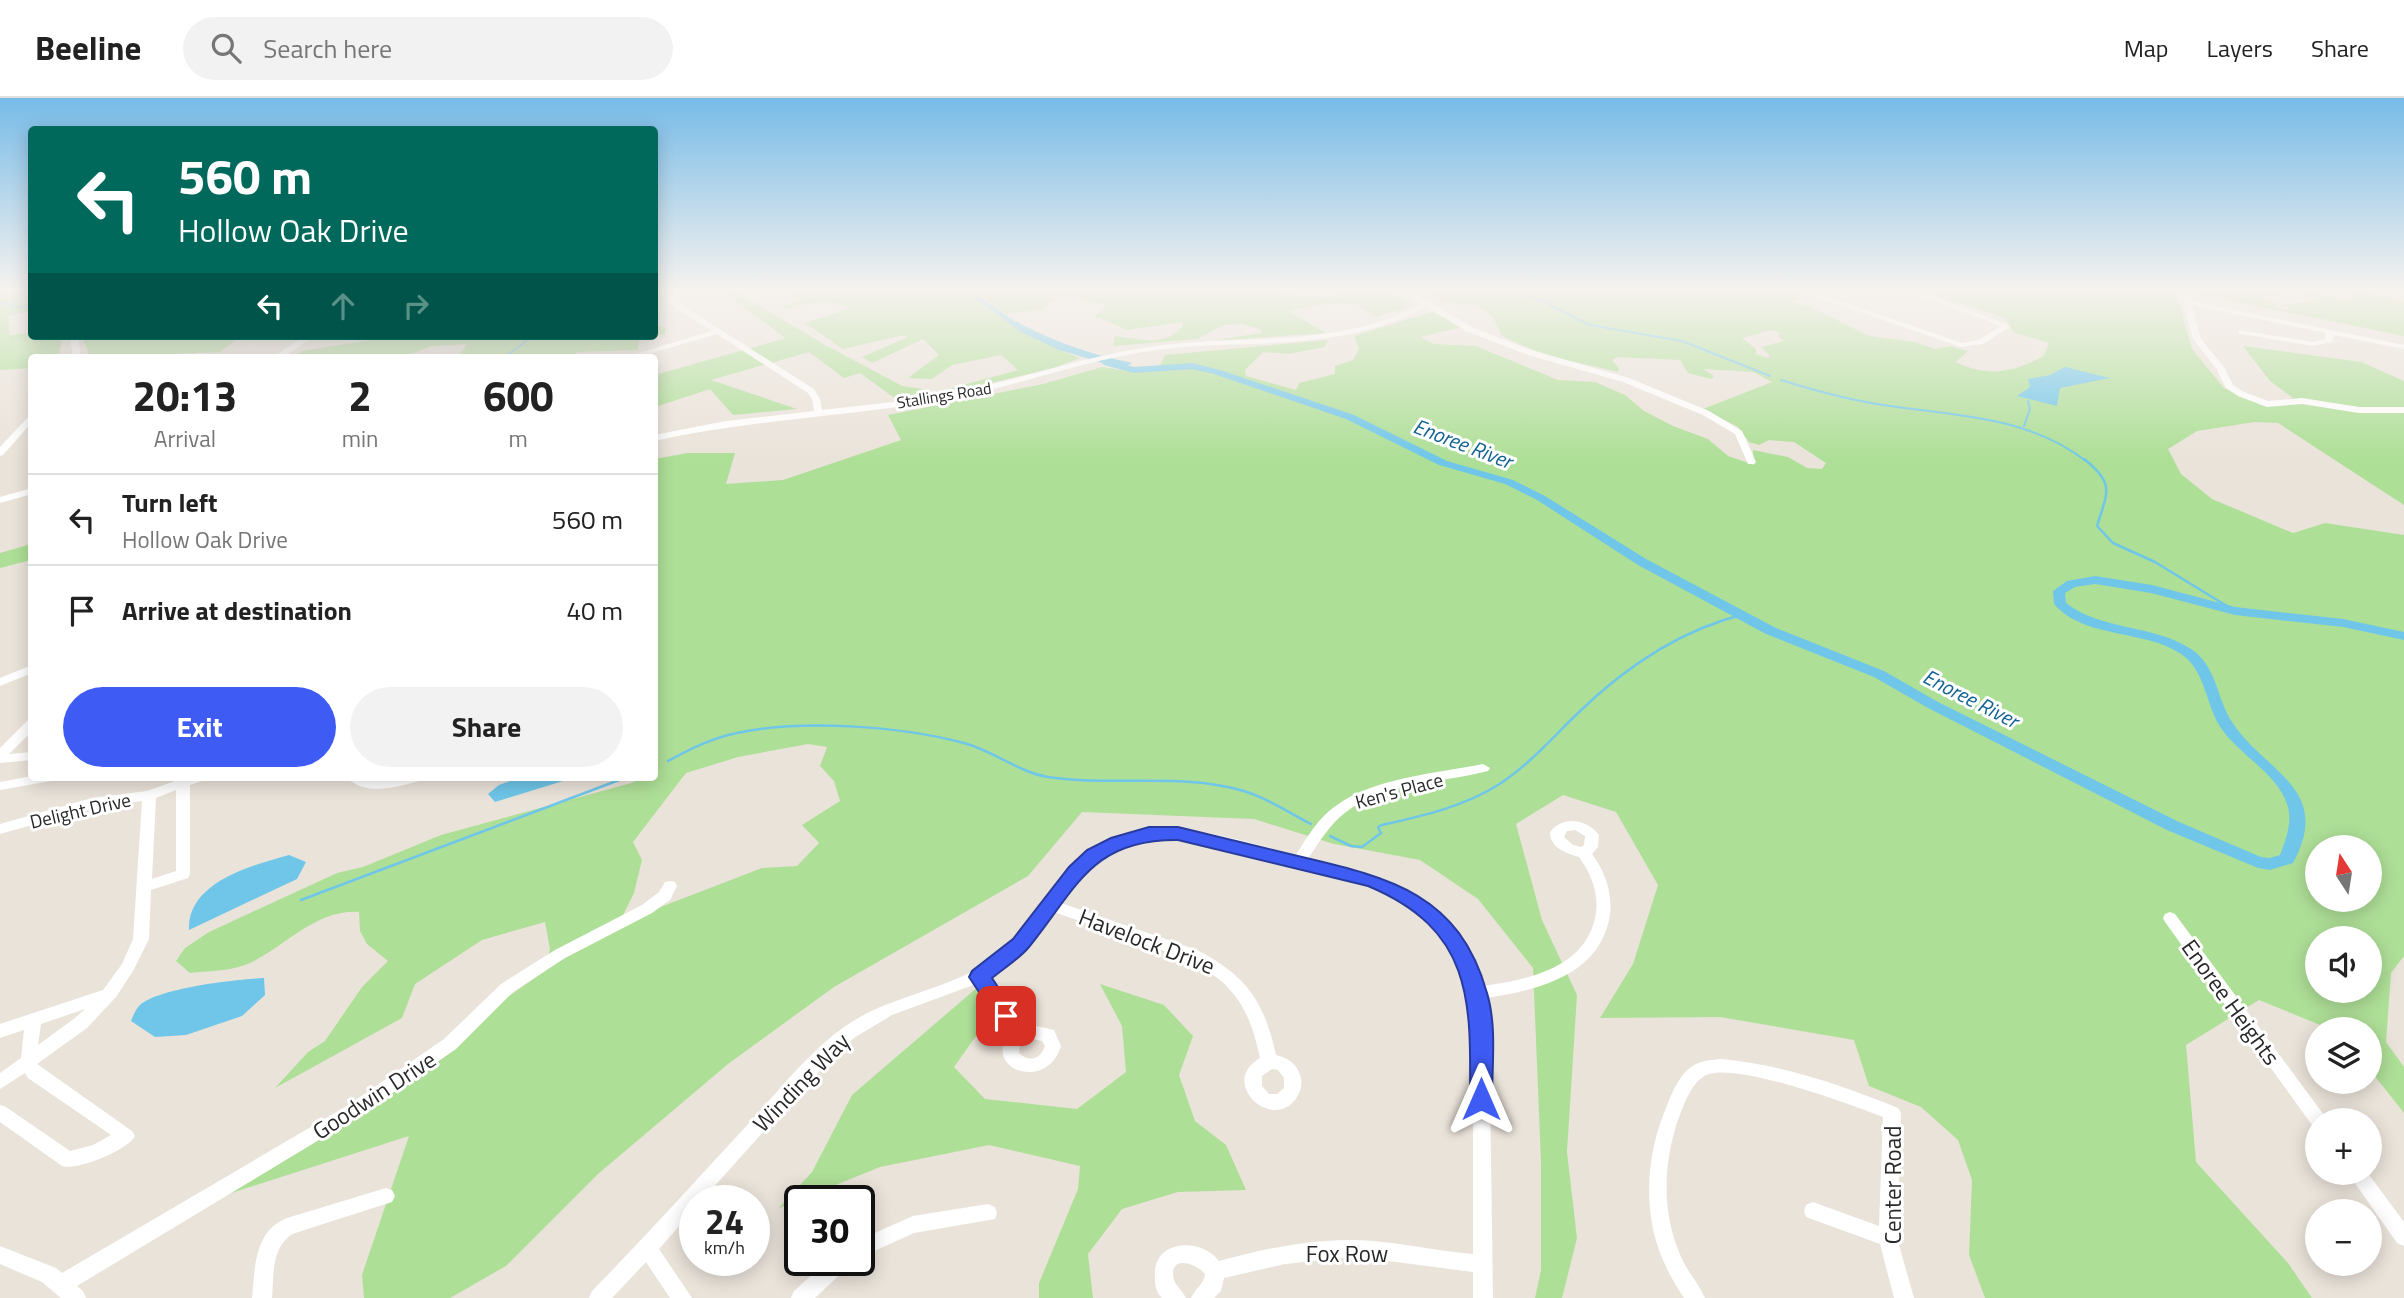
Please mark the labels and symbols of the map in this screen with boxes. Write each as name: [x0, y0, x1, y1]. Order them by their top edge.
street label: Stallings Road: [895, 376, 993, 414]
water label: Enoree River: [1409, 410, 1519, 477]
water label: Enoree River: [1918, 660, 2027, 737]
street label: Ken's Place: [1352, 764, 1446, 816]
street label: Delight Drive: [27, 784, 133, 836]
north arrow: [2305, 835, 2382, 912]
street label: Havelock Drive: [1074, 899, 1220, 983]
street label: Enoree Heights: [2173, 932, 2289, 1072]
pin: [976, 986, 1036, 1046]
street label: Winding Way: [744, 1024, 858, 1140]
street label: Goodwin Drive: [305, 1042, 443, 1148]
position arrow: [1444, 1062, 1518, 1136]
street label: Center Road: [1875, 1126, 1910, 1244]
speed limit sign: 30: [784, 1185, 875, 1276]
street label: Fox Row: [1306, 1236, 1388, 1271]

